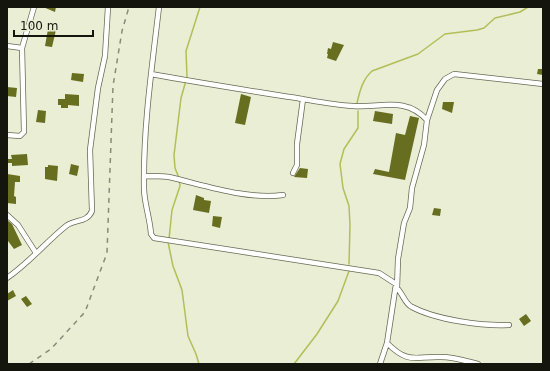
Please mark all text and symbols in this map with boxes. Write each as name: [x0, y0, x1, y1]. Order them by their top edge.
scale bar: [14, 12, 93, 38]
text: 100 m: [20, 19, 58, 33]

